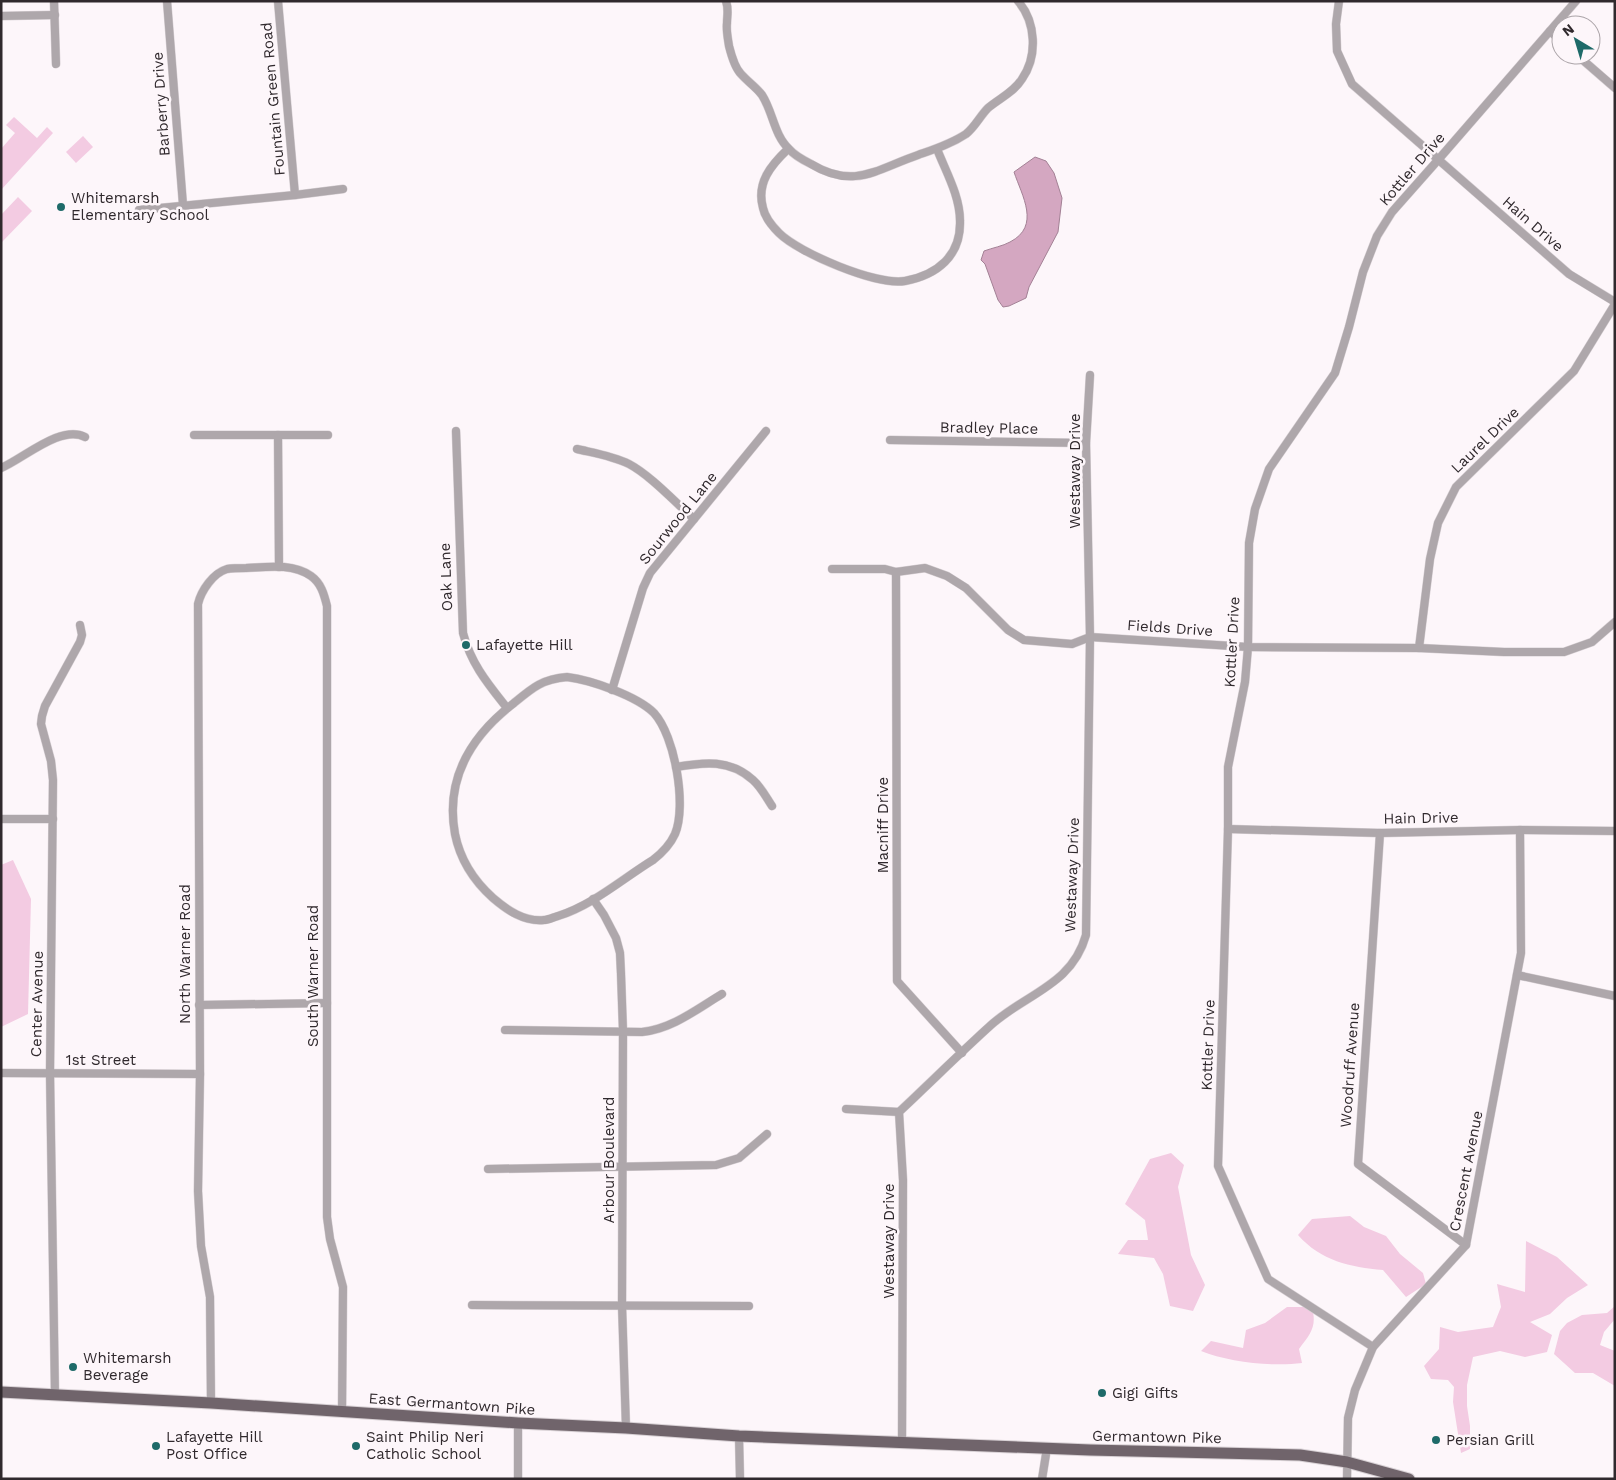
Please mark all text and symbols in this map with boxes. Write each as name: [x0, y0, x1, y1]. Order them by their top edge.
north arrow: [1551, 15, 1601, 65]
text: N: [1559, 20, 1577, 39]
street label: Fountain Green Road: [257, 22, 289, 176]
street label: Barberry Drive: [148, 51, 174, 157]
street label: Kottler Drive: [1375, 129, 1449, 209]
place label: Whitemarsh Elementary School: [71, 189, 210, 224]
street label: Hain Drive: [1499, 193, 1567, 255]
marker: Whitemarsh Elementary School: [55, 201, 67, 213]
street label: Laurel Drive: [1447, 403, 1523, 477]
street label: Westaway Drive: [1066, 413, 1084, 529]
street label: Bradley Place: [940, 418, 1038, 438]
street label: Sourwood Lane: [635, 468, 721, 568]
street label: Oak Lane: [436, 543, 456, 611]
street label: Kottler Drive: [1221, 596, 1243, 688]
street label: Fields Drive: [1126, 616, 1214, 640]
place label: Lafayette Hill: [476, 636, 573, 654]
marker: Lafayette Hill: [460, 639, 472, 651]
street label: Macniff Drive: [874, 777, 892, 873]
street label: Hain Drive: [1383, 808, 1459, 828]
street label: Westaway Drive: [1061, 817, 1083, 933]
street label: North Warner Road: [176, 884, 194, 1024]
street label: South Warner Road: [304, 905, 322, 1047]
street label: Center Avenue: [27, 951, 47, 1057]
street label: Kottler Drive: [1197, 999, 1219, 1091]
street label: Woodruff Avenue: [1337, 1002, 1363, 1128]
street label: 1st Street: [66, 1051, 137, 1069]
street label: Arbour Boulevard: [600, 1096, 618, 1224]
street label: Crescent Avenue: [1445, 1109, 1487, 1233]
street label: Westaway Drive: [880, 1183, 898, 1299]
place label: Whitemarsh Beverage: [83, 1349, 171, 1384]
marker: Whitemarsh Beverage: [67, 1361, 79, 1373]
place label: Gigi Gifts: [1112, 1384, 1178, 1402]
marker: Gigi Gifts: [1096, 1387, 1108, 1399]
street label: East Germantown Pike: [368, 1389, 536, 1419]
street label: Germantown Pike: [1092, 1427, 1222, 1447]
place label: Lafayette Hill Post Office: [166, 1428, 263, 1463]
place label: Saint Philip Neri Catholic School: [366, 1428, 484, 1463]
place label: Persian Grill: [1446, 1431, 1535, 1449]
marker: Persian Grill: [1430, 1434, 1442, 1446]
marker: Lafayette Hill Post Office: [150, 1440, 162, 1452]
marker: Saint Philip Neri Catholic School: [350, 1440, 362, 1452]

